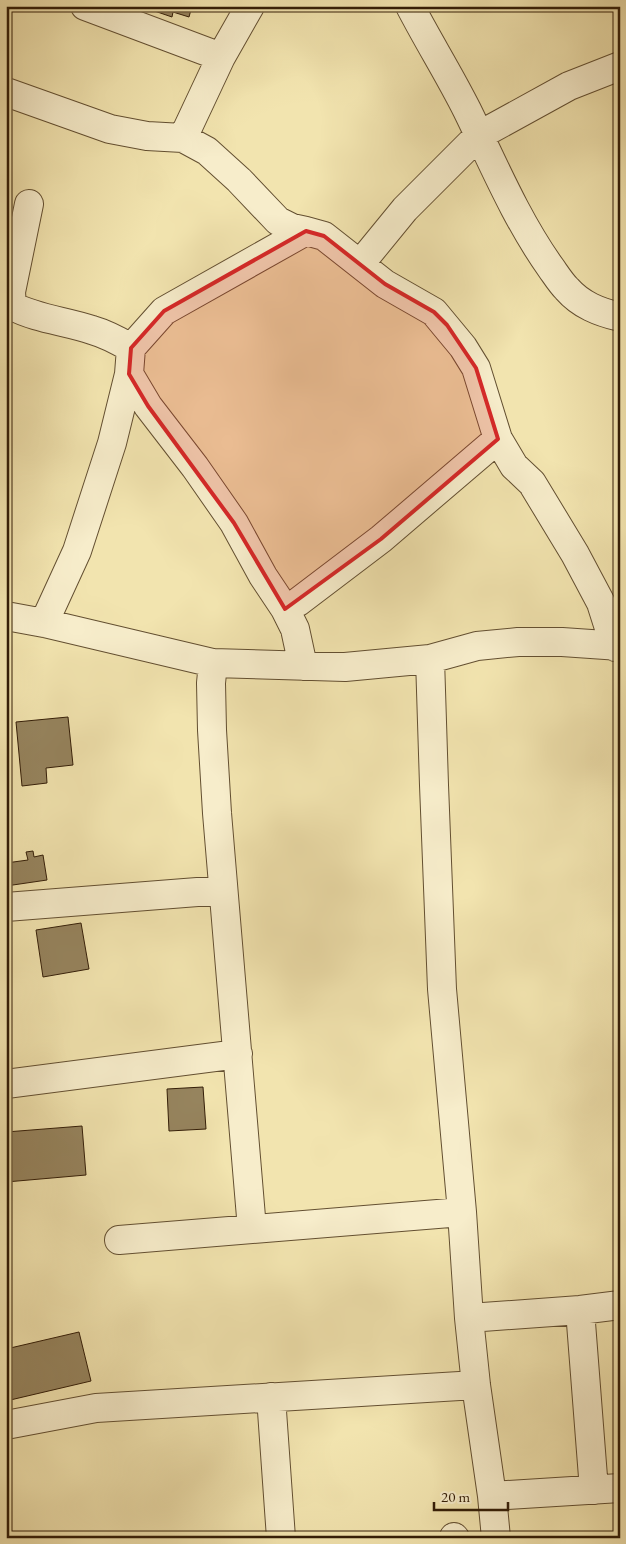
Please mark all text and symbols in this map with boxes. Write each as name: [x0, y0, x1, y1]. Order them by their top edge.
scale bar: [434, 1479, 507, 1511]
text: 20 m: [441, 1487, 470, 1506]

